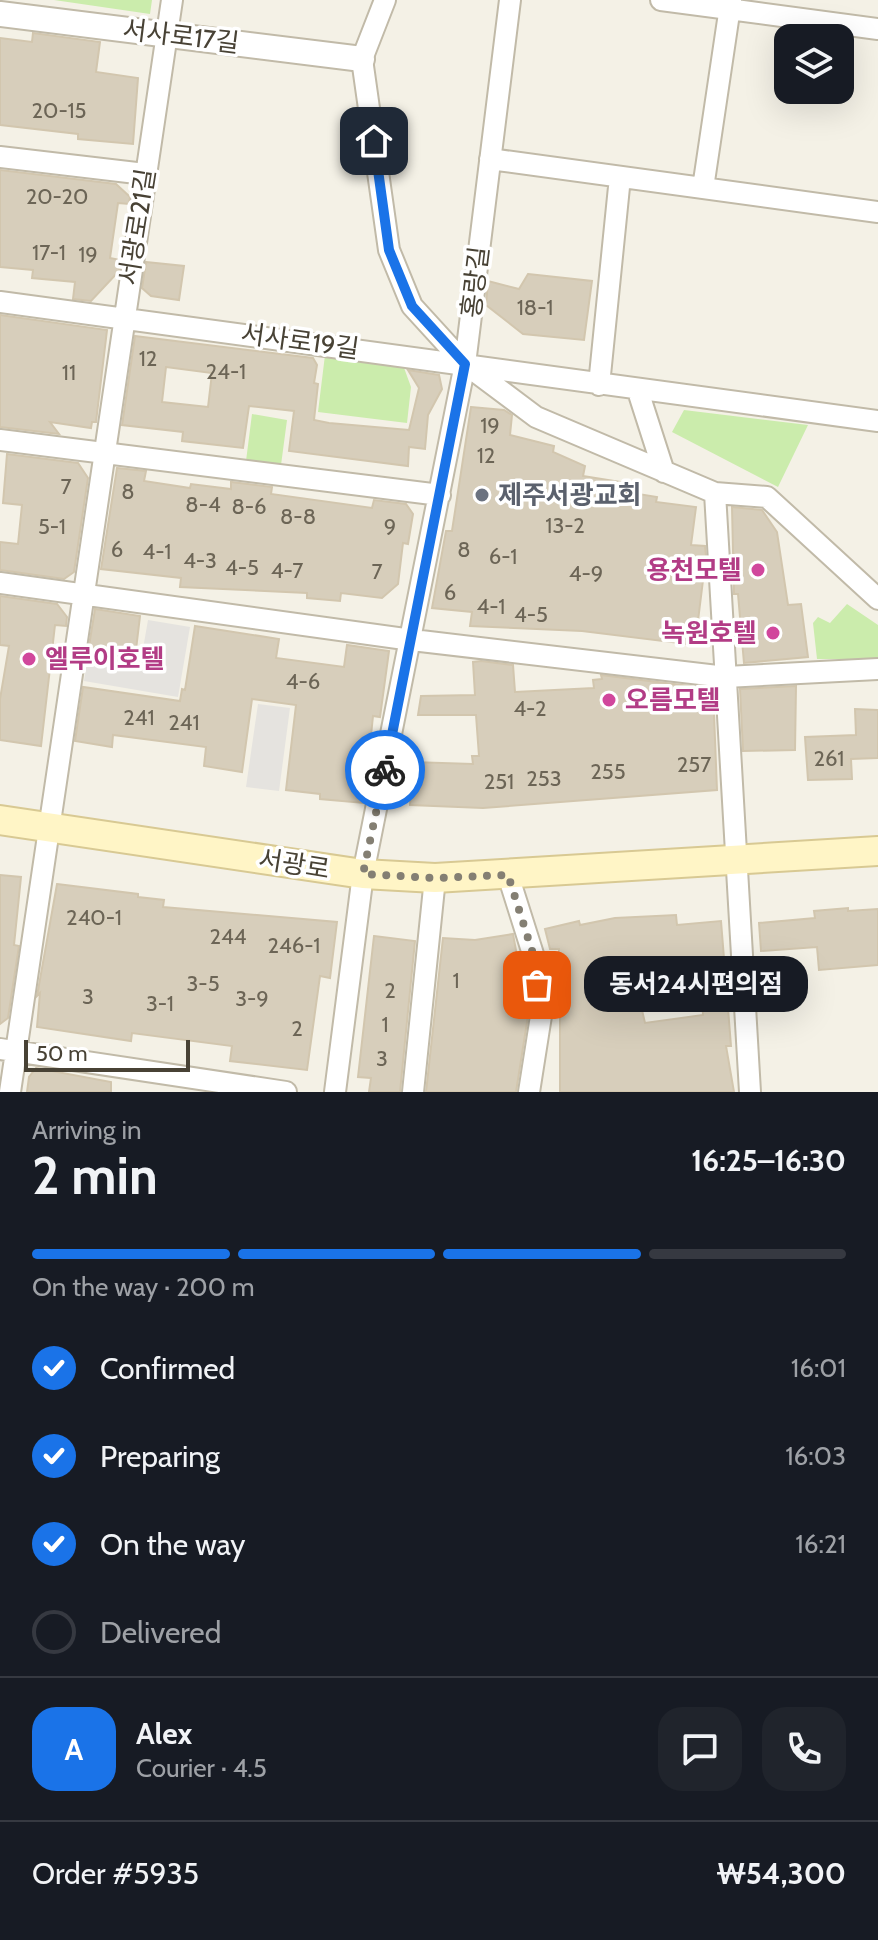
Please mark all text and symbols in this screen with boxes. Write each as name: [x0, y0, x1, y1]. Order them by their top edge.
street label: 서사로17길: [121, 13, 241, 59]
map controls: [774, 24, 854, 104]
button: layers: [774, 24, 854, 104]
house number: 20-15: [32, 97, 86, 124]
pin: [340, 107, 408, 175]
icon: home: [352, 119, 396, 163]
street label: 서광로21길: [112, 166, 162, 288]
house number: 20-20: [26, 183, 88, 210]
house number: 17-1: [32, 239, 66, 266]
house number: 19: [78, 241, 98, 268]
street label: 홍랑길: [455, 244, 495, 320]
house number: 18-1: [517, 294, 553, 321]
street label: 서사로19길: [239, 317, 361, 365]
house number: 12: [139, 345, 157, 372]
house number: 24-1: [206, 358, 246, 385]
house number: 11: [62, 359, 76, 386]
house number: 19: [480, 412, 500, 439]
house number: 12: [477, 442, 495, 469]
house number: 7: [60, 473, 72, 500]
house number: 8: [121, 478, 135, 505]
place label: 제주서광교회: [498, 479, 642, 511]
marker: 제주서광교회: [473, 486, 491, 504]
house number: 8-4: [185, 491, 221, 518]
house number: 8-6: [231, 493, 267, 520]
house number: 8-8: [280, 503, 316, 530]
house number: 13-2: [545, 512, 585, 539]
house number: 5-1: [38, 513, 66, 540]
house number: 9: [384, 513, 396, 540]
house number: 6: [111, 536, 123, 563]
house number: 8: [457, 536, 471, 563]
house number: 4-1: [143, 538, 171, 565]
house number: 6-1: [489, 543, 517, 570]
house number: 4-3: [183, 547, 217, 574]
house number: 4-5: [225, 554, 259, 581]
place label: 용천모텔: [646, 554, 742, 586]
house number: 4-7: [271, 557, 303, 584]
house number: 7: [371, 558, 383, 585]
house number: 4-9: [569, 560, 603, 587]
marker: 용천모텔: [749, 561, 767, 579]
house number: 6: [444, 579, 456, 606]
house number: 4-1: [477, 593, 505, 620]
house number: 4-5: [514, 601, 548, 628]
place label: 녹원호텔: [661, 617, 757, 649]
marker: 녹원호텔: [764, 624, 782, 642]
place label: 엘루이호텔: [45, 643, 165, 675]
marker: 엘루이호텔: [20, 650, 38, 668]
house number: 4-6: [286, 668, 320, 695]
place label: 오름모텔: [625, 684, 721, 716]
marker: 오름모텔: [600, 691, 618, 709]
house number: 4-2: [513, 695, 547, 722]
house number: 241: [123, 704, 155, 731]
house number: 241: [168, 709, 200, 736]
courier: [345, 730, 425, 810]
house number: 261: [813, 745, 845, 772]
icon: bike: [363, 748, 407, 792]
house number: 257: [677, 751, 711, 778]
house number: 255: [590, 758, 626, 785]
house number: 253: [526, 765, 562, 792]
house number: 251: [484, 768, 514, 795]
street label: 서광로: [256, 843, 332, 885]
house number: 240-1: [66, 904, 122, 931]
house number: 244: [210, 923, 247, 950]
house number: 246-1: [268, 932, 320, 959]
pin: [503, 951, 571, 1019]
callout: 동서24시편의점: [585, 957, 809, 1013]
icon: bag: [515, 963, 559, 1007]
house number: 1: [452, 967, 460, 994]
text: 동서24시편의점: [609, 968, 783, 1000]
house number: 3-5: [186, 970, 220, 997]
house number: 2: [384, 977, 396, 1004]
house number: 3: [82, 983, 94, 1010]
house number: 3-9: [235, 985, 269, 1012]
house number: 3-1: [146, 990, 174, 1017]
house number: 1: [381, 1011, 389, 1038]
house number: 2: [291, 1015, 303, 1042]
scale bar: [24, 1036, 190, 1072]
text: 50 m: [36, 1040, 88, 1067]
house number: 3: [376, 1045, 388, 1072]
text: Arriving in: [32, 1114, 142, 1146]
text: 16:25–16:30: [691, 1142, 846, 1179]
text: 2 min: [32, 1144, 158, 1207]
text: On the way · 200 m: [32, 1271, 255, 1303]
icon: check: [32, 1346, 76, 1390]
text: Confirmed: [100, 1350, 235, 1387]
text: 16:01: [791, 1352, 846, 1384]
icon: check: [32, 1434, 76, 1478]
text: Preparing: [100, 1438, 220, 1475]
text: 16:03: [785, 1440, 846, 1472]
icon: check: [32, 1522, 76, 1566]
text: On the way: [100, 1526, 245, 1563]
text: 16:21: [795, 1528, 846, 1560]
text: Delivered: [100, 1614, 221, 1651]
button: chat: [658, 1707, 742, 1791]
button: phone: [762, 1707, 846, 1791]
text: Alex: [136, 1715, 192, 1752]
text: A: [65, 1731, 83, 1768]
text: Courier · 4.5: [136, 1752, 267, 1784]
text: Order #5935: [32, 1855, 199, 1892]
text: ₩54,300: [717, 1855, 846, 1892]

